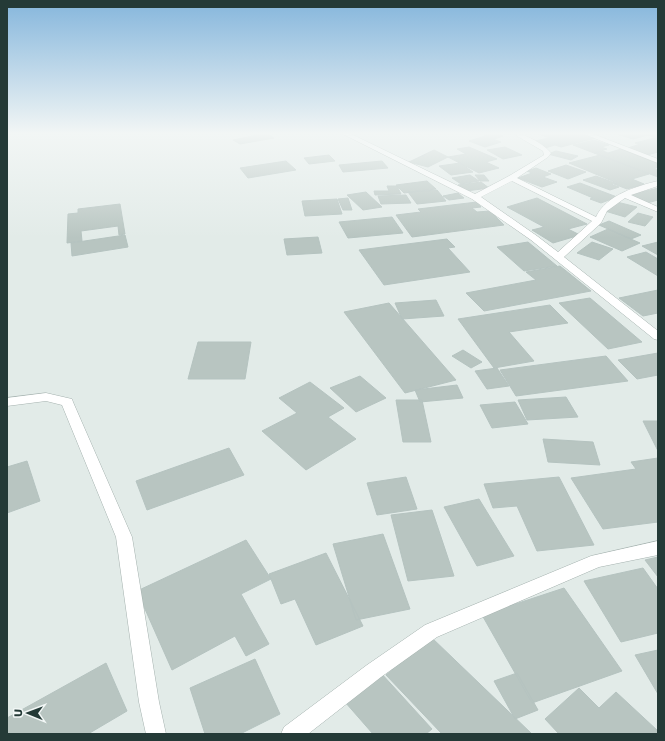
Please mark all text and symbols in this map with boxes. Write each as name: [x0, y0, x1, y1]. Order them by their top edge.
north arrow: [8, 693, 48, 733]
text: U: [12, 709, 25, 717]

